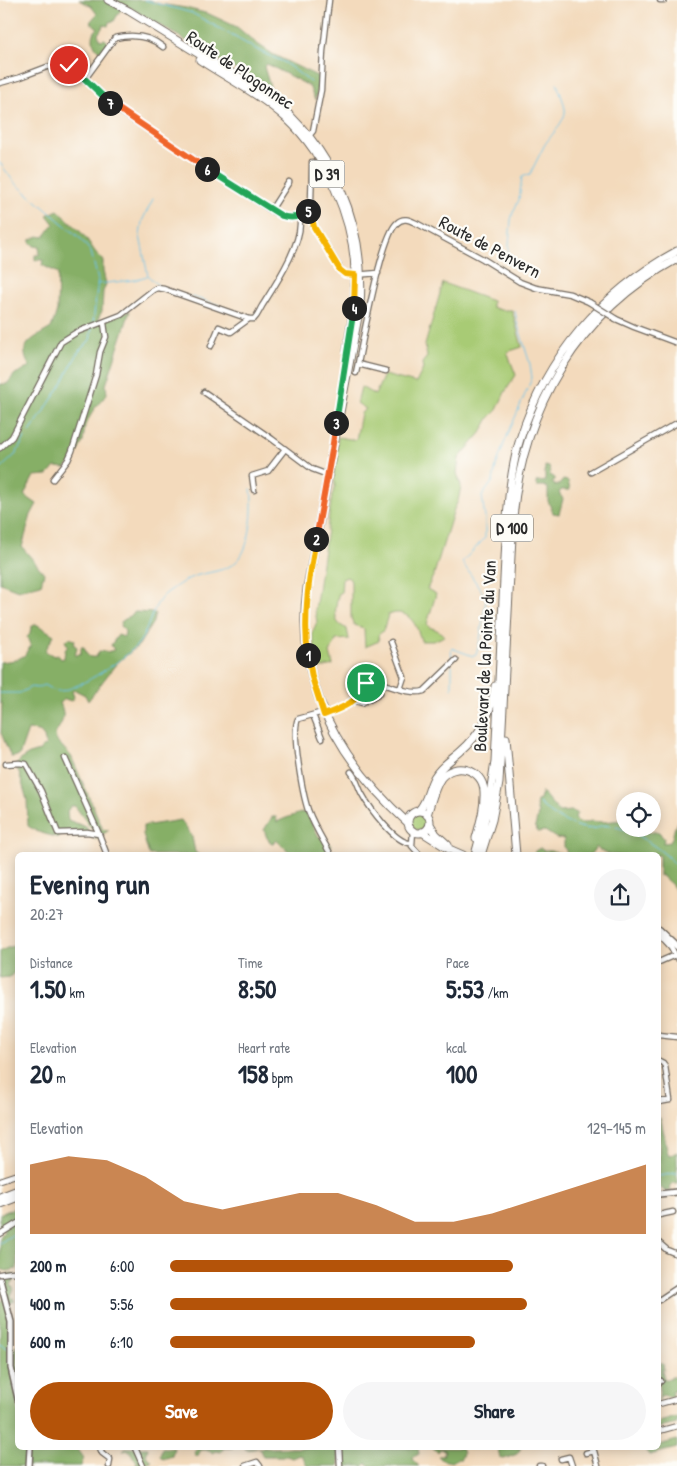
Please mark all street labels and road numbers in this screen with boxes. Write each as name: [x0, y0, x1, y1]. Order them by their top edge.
street label: Route de Plogonnec: [182, 24, 299, 115]
road number: D 39: [310, 160, 344, 188]
street label: Route de Penvern: [435, 209, 545, 284]
road number: D 100: [491, 514, 533, 542]
street label: Boulevard de la Pointe du Van: [467, 560, 502, 752]

